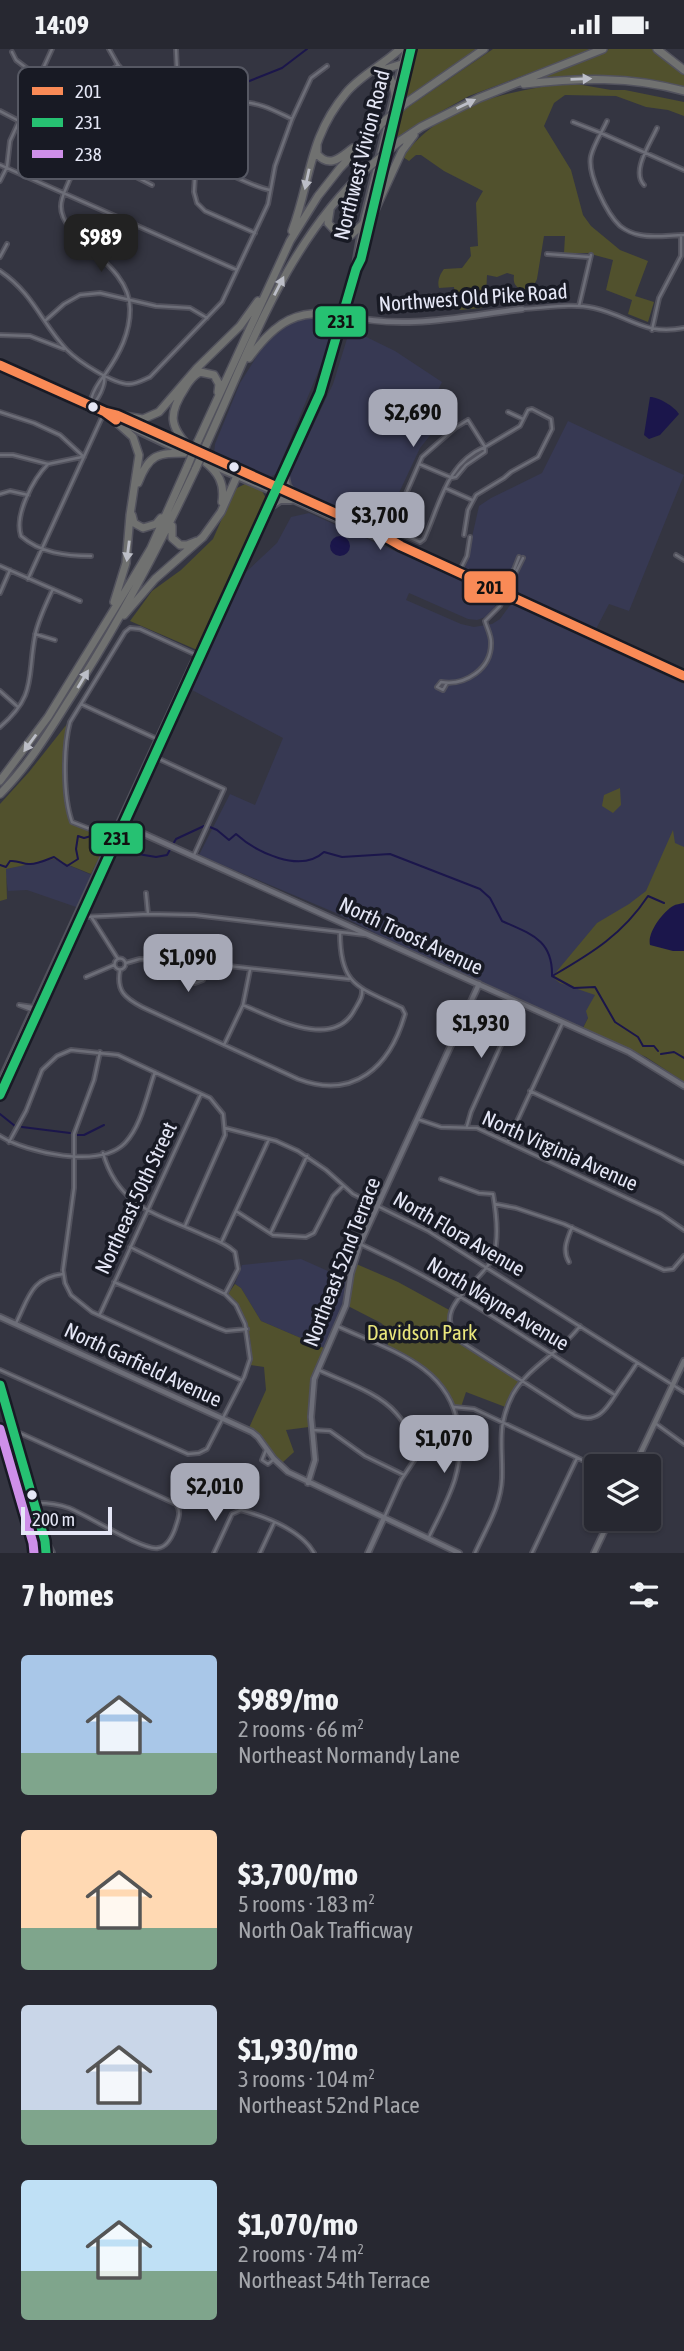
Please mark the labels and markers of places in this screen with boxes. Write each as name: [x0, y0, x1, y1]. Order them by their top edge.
pin: $989: [60, 215, 142, 274]
pin: $2,690: [356, 389, 470, 449]
unlabelled marker: [86, 400, 100, 414]
unlabelled marker: [227, 460, 241, 474]
pin: $3,700: [323, 493, 437, 552]
pin: $1,090: [131, 935, 245, 994]
pin: $1,930: [424, 1000, 538, 1060]
pin: $1,070: [387, 1415, 501, 1475]
pin: $2,010: [158, 1463, 272, 1523]
unlabelled marker: [25, 1488, 39, 1502]

